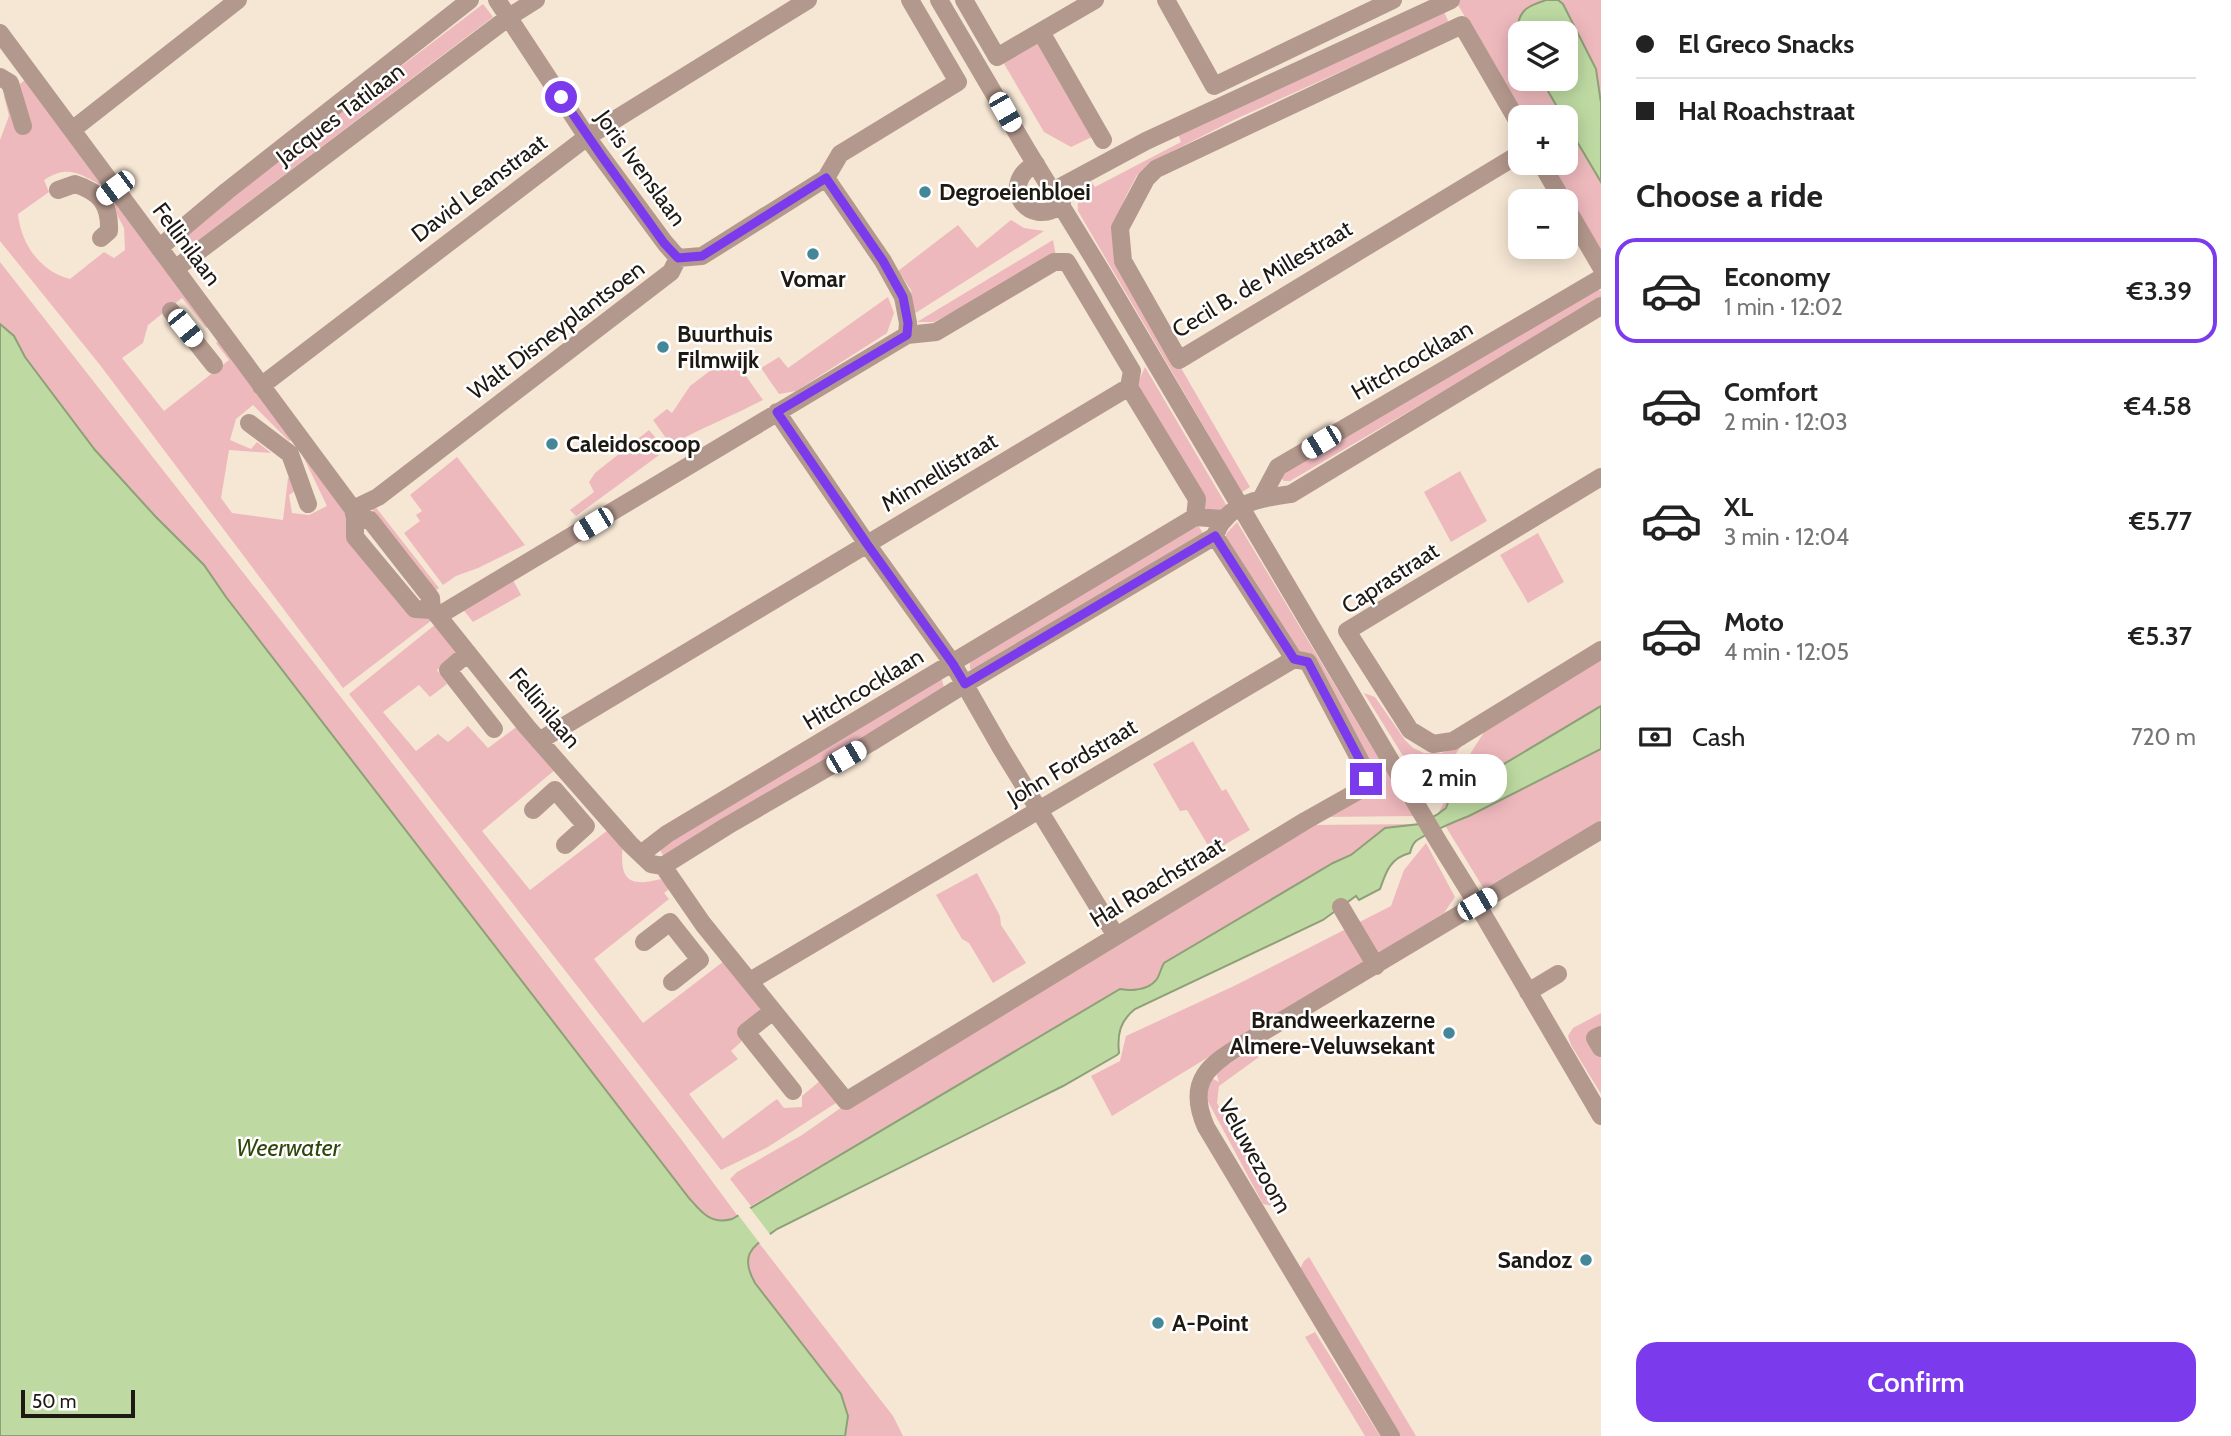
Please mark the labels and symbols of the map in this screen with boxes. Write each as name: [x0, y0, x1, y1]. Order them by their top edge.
street label: Jacques Tatilaan: [270, 57, 410, 172]
route start: [545, 81, 577, 113]
car: [986, 89, 1025, 135]
street label: Joris Ivenslaan: [589, 104, 692, 231]
street label: David Leanstraat: [406, 128, 552, 248]
car: [92, 167, 139, 209]
place label: Degroeienbloei: [939, 178, 1091, 206]
marker: Degroeienbloei: [917, 184, 933, 200]
street label: Fellinilaan: [147, 197, 227, 291]
street label: Cecil B. de Millestraat: [1167, 214, 1357, 344]
marker: Vomar: [805, 246, 821, 262]
street label: Walt Disneyplantsoen: [462, 255, 650, 405]
place label: Vomar: [780, 265, 846, 293]
car: [164, 305, 207, 351]
street label: Hitchcocklaan: [1346, 314, 1478, 406]
place label: Buurthuis Filmwijk: [677, 320, 773, 374]
marker: Buurthuis Filmwijk: [655, 339, 671, 355]
car: [1298, 422, 1345, 462]
street label: Minnellistraat: [876, 426, 1002, 518]
place label: Caleidoscoop: [566, 430, 700, 458]
marker: Caleidoscoop: [544, 436, 560, 452]
car: [570, 504, 617, 544]
street label: Caprastraat: [1336, 536, 1444, 620]
street label: Hitchcocklaan: [798, 642, 928, 736]
street label: Fellinilaan: [503, 662, 587, 754]
street label: John Fordstraat: [1001, 712, 1142, 812]
car: [823, 737, 870, 777]
callout: 2 min: [1390, 754, 1506, 804]
route end: [1350, 763, 1382, 795]
street label: Hal Roachstraat: [1085, 831, 1229, 933]
car: [1454, 884, 1501, 924]
place label: Brandweerkazerne Almere-Veluwsekant: [1230, 1006, 1435, 1060]
marker: Brandweerkazerne Almere-Veluwsekant: [1441, 1025, 1457, 1041]
street label: Veluwezoom: [1212, 1094, 1298, 1218]
water label: Weerwater: [236, 1133, 342, 1162]
place label: Sandoz: [1498, 1246, 1572, 1274]
marker: Sandoz: [1578, 1252, 1594, 1268]
place label: A-Point: [1172, 1309, 1249, 1337]
marker: A-Point: [1150, 1315, 1166, 1331]
scale bar: [21, 1387, 135, 1419]

